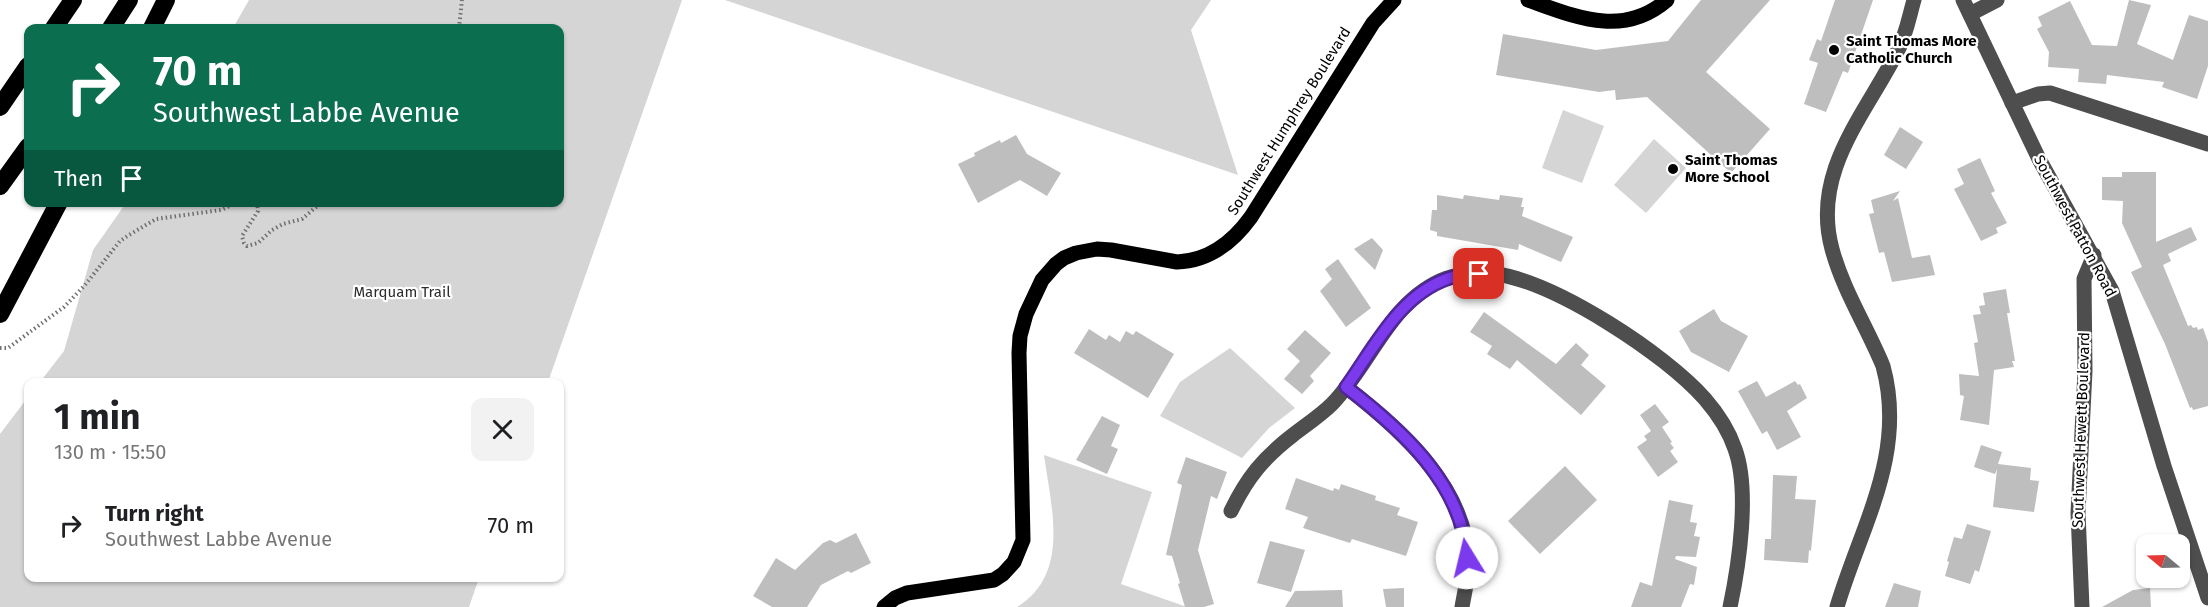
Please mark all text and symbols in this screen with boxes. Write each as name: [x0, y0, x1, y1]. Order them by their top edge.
street label: Southwest Humphrey Boulevard: [1224, 24, 1354, 218]
place label: Saint Thomas More Catholic Church: [1846, 32, 1977, 67]
marker: Saint Thomas More Catholic Church: [1827, 43, 1841, 57]
text: 70 m: [153, 46, 242, 96]
icon: right: [54, 48, 132, 126]
text: Southwest Labbe Avenue: [153, 97, 460, 129]
place label: Saint Thomas More School: [1685, 151, 1778, 186]
street label: Southwest Patton Road: [2030, 152, 2120, 300]
icon: arrive: [115, 162, 148, 195]
marker: Saint Thomas More School: [1666, 162, 1680, 176]
text: Then: [54, 165, 103, 192]
pin: [1453, 248, 1504, 299]
icon: arrive: [1462, 257, 1495, 290]
park label: Marquam Trail: [353, 283, 451, 301]
street label: Southwest Hewett Boulevard: [2069, 332, 2093, 528]
text: 1 min: [54, 395, 141, 439]
button: close: [471, 398, 534, 461]
text: 130 m · 15:50: [54, 440, 166, 464]
text: Turn right: [105, 500, 204, 527]
icon: right: [54, 509, 87, 542]
text: 70 m: [488, 512, 534, 539]
position arrow: [1435, 526, 1499, 590]
text: Southwest Labbe Avenue: [105, 527, 332, 551]
north arrow: [2136, 534, 2190, 588]
map controls: [2136, 534, 2190, 588]

